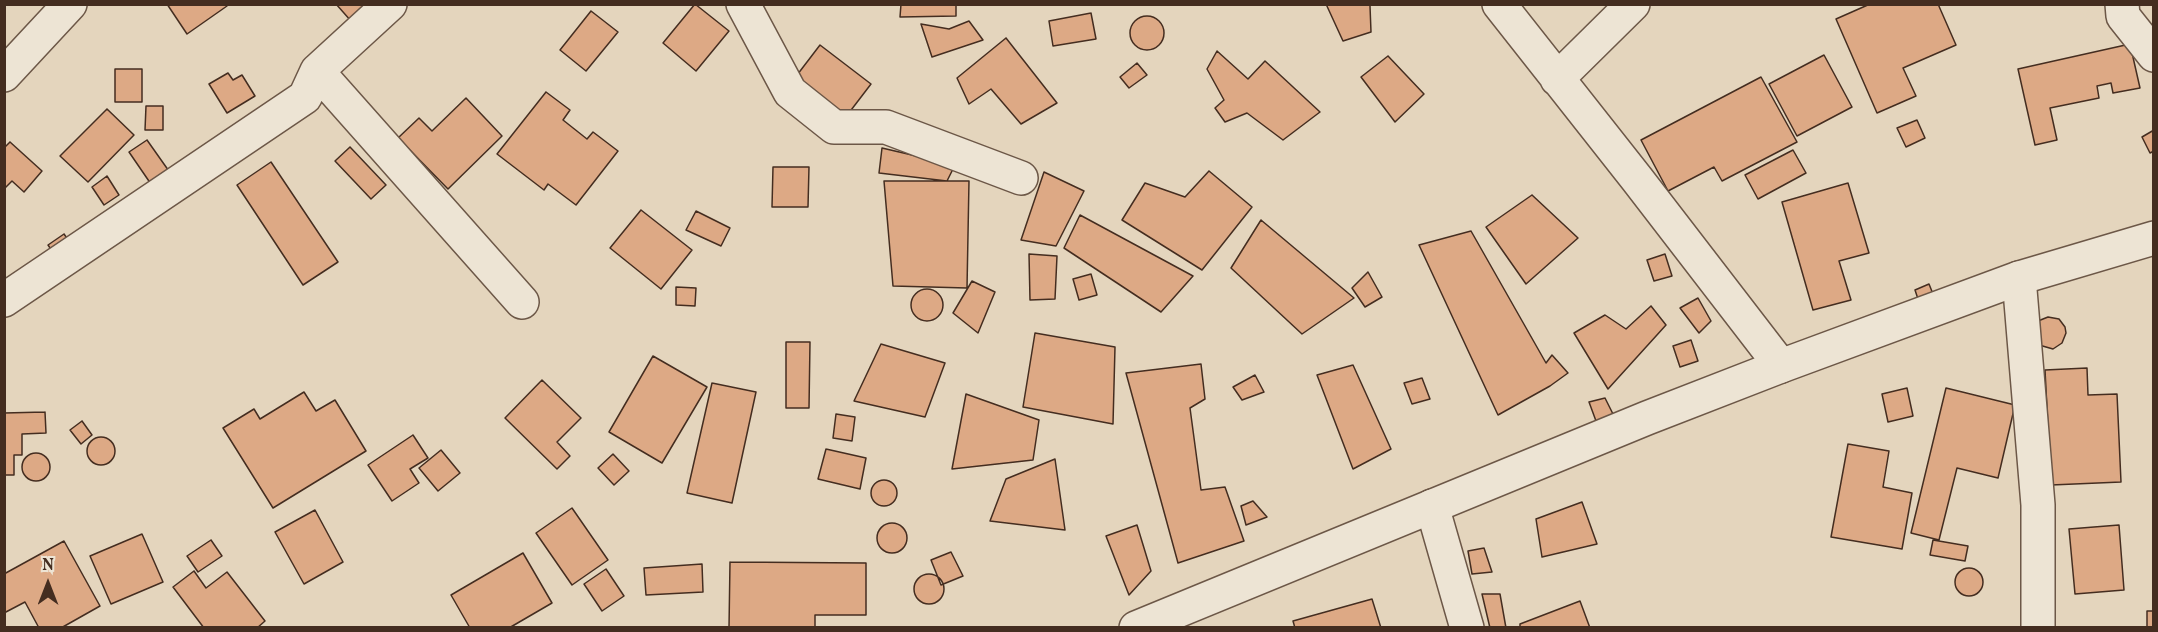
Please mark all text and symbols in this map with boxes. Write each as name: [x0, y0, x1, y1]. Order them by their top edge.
north arrow: [18, 554, 78, 614]
text: N: [42, 555, 54, 577]

